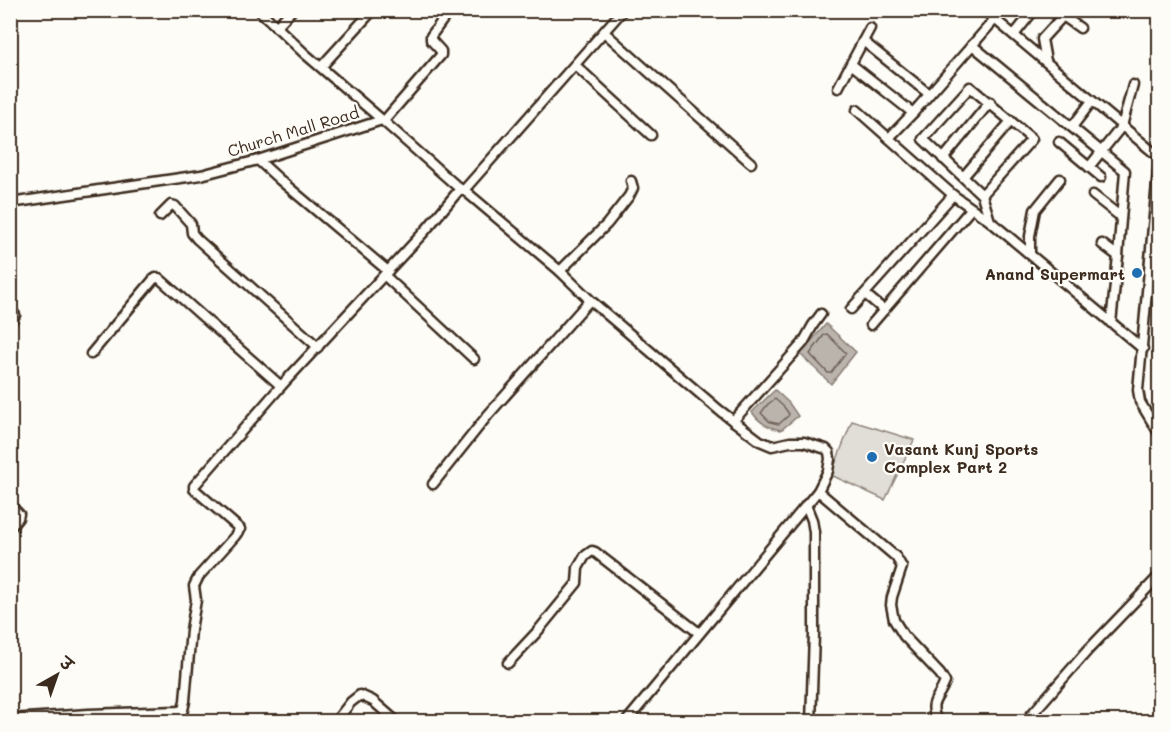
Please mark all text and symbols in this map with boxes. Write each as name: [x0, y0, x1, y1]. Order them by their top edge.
street label: Church Mall Road: [225, 101, 361, 161]
place label: Anand Supermart: [985, 263, 1125, 284]
marker: Anand Supermart: [1130, 266, 1144, 280]
place label: Vasant Kunj Sports Complex Part 2: [884, 438, 1038, 477]
marker: Vasant Kunj Sports Complex Part 2: [865, 450, 879, 464]
north arrow: [27, 645, 87, 705]
text: उ: [55, 650, 79, 675]

